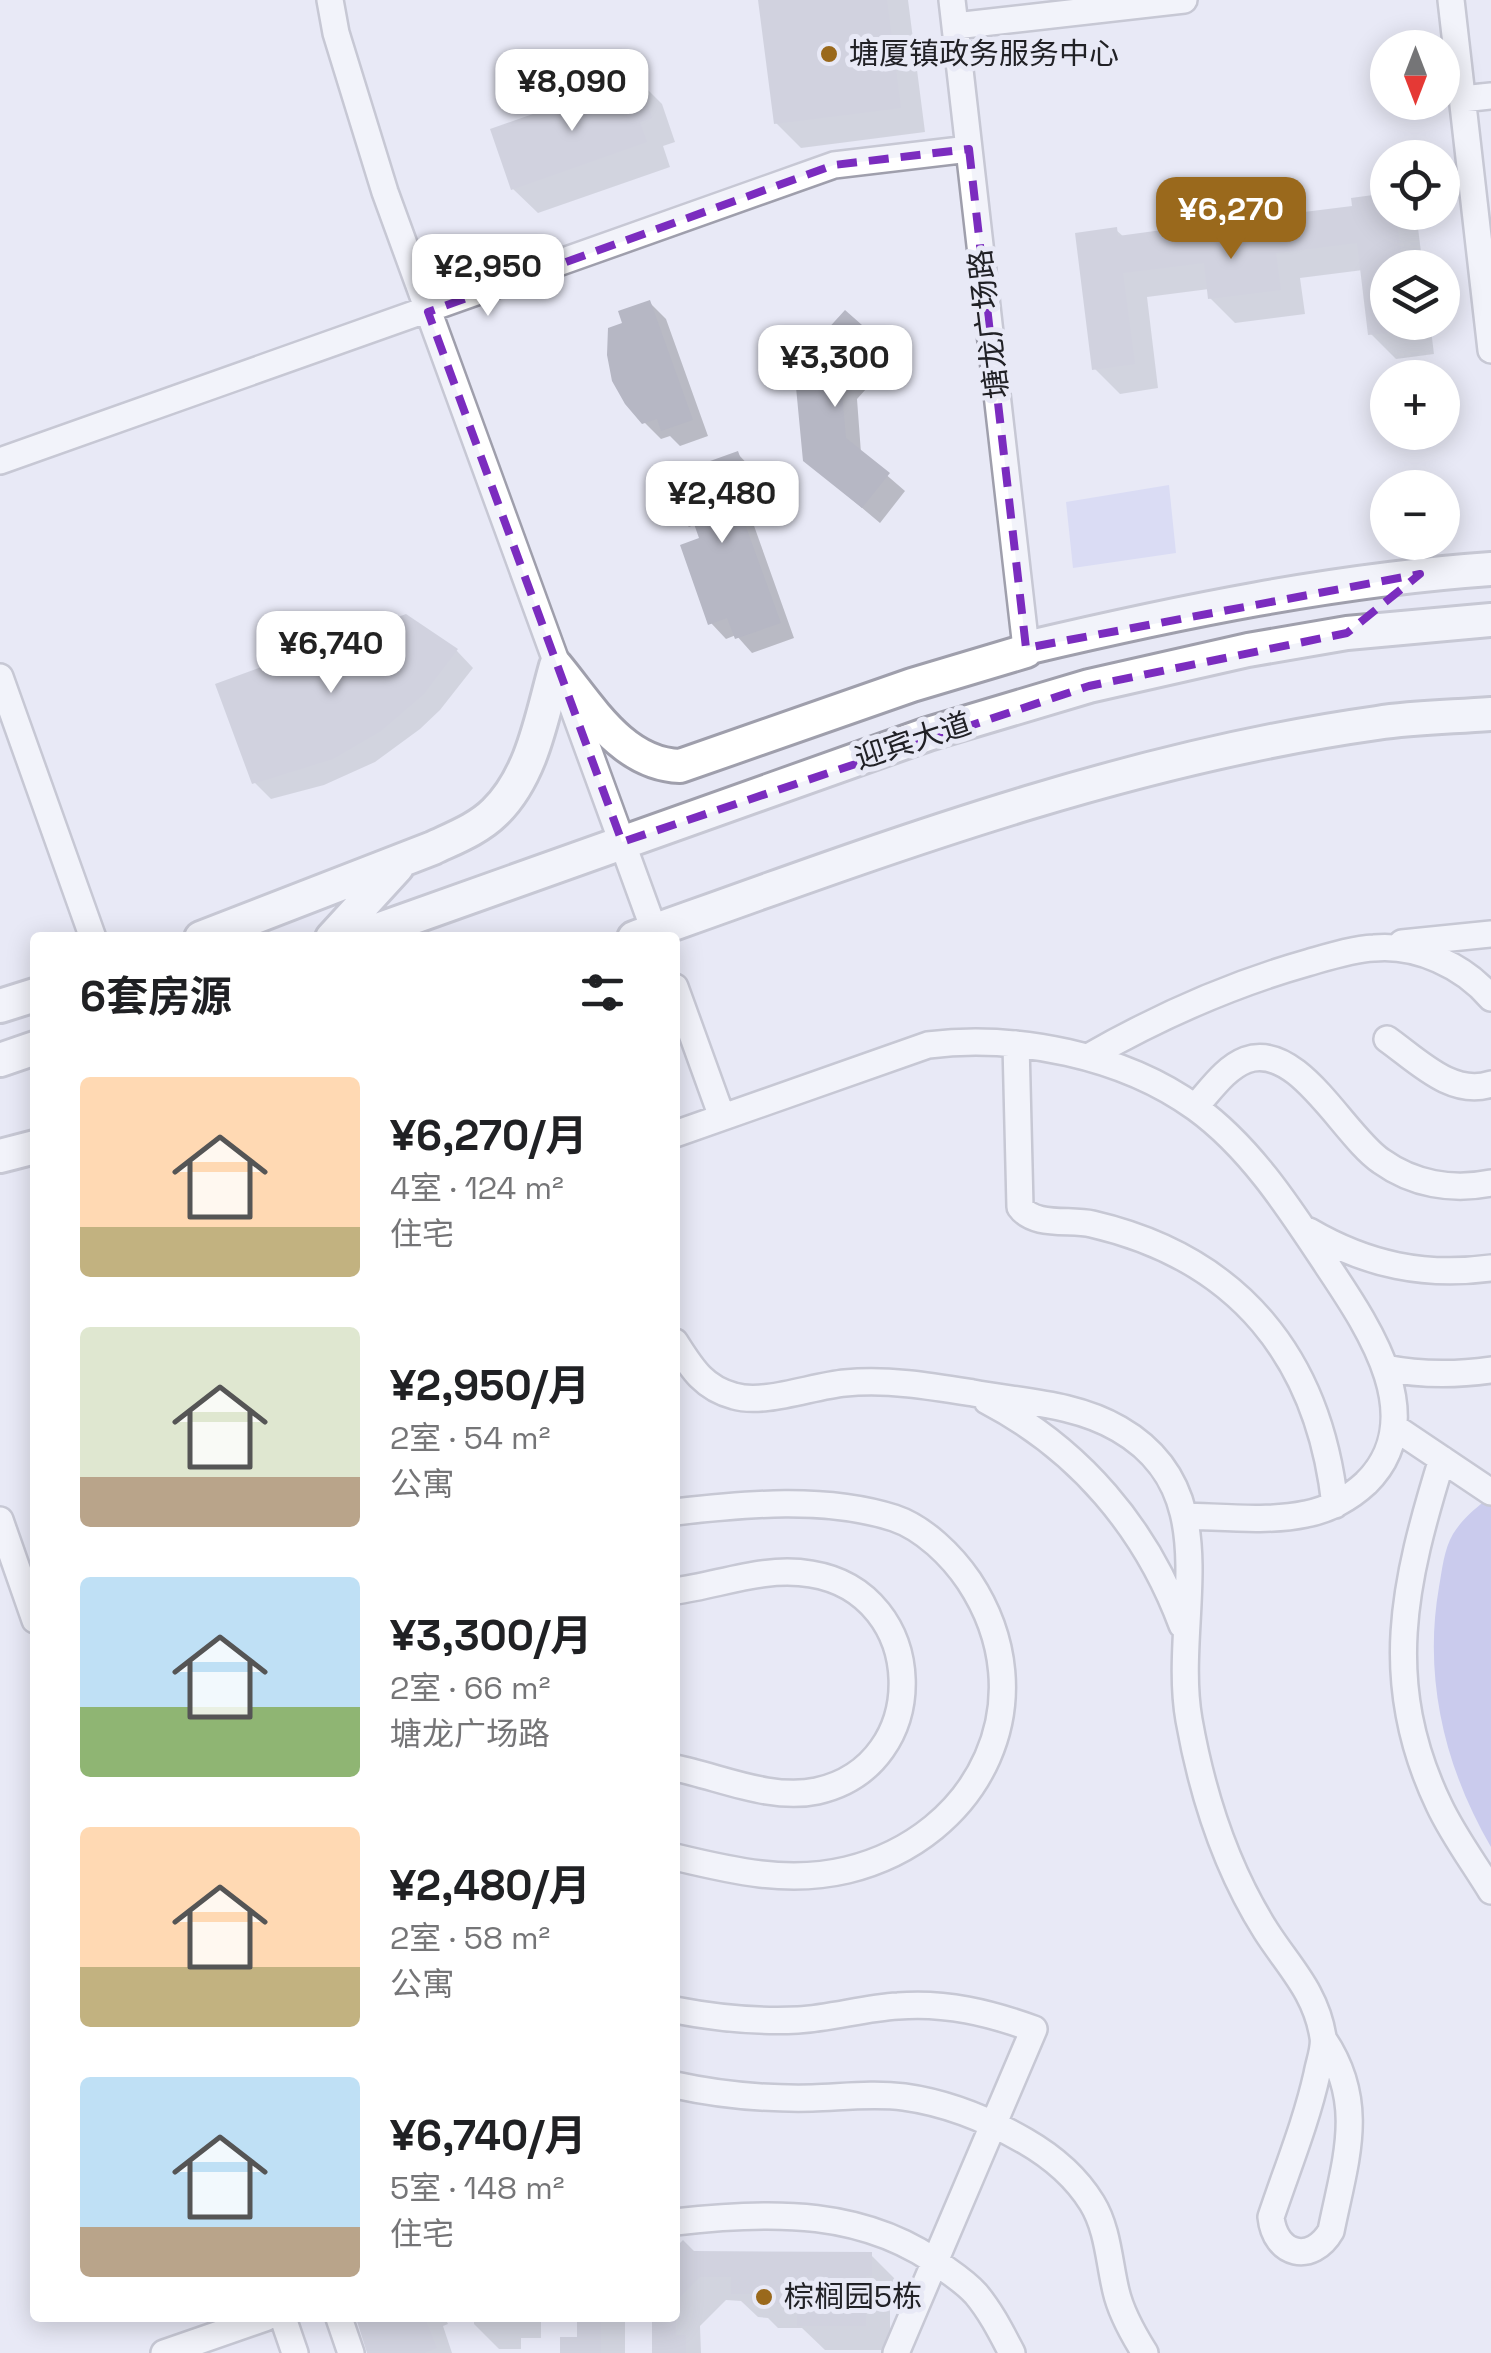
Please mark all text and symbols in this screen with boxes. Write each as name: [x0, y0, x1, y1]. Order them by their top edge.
north arrow: [1370, 30, 1460, 120]
map controls: [1370, 30, 1460, 560]
place label: 塘厦镇政务服务中心: [849, 34, 1119, 73]
marker: 塘厦镇政务服务中心: [818, 43, 840, 65]
pin: ¥8,090: [491, 49, 653, 134]
text: ¥8,090: [517, 61, 627, 101]
button: locate: [1370, 140, 1460, 230]
pin: ¥6,270: [1150, 177, 1312, 262]
text: ¥6,270: [1178, 189, 1284, 229]
pin: ¥2,950: [407, 234, 569, 319]
text: ¥2,950: [434, 246, 542, 286]
street label: 塘龙广场路: [960, 247, 1017, 401]
button: layers: [1370, 250, 1460, 340]
pin: ¥3,300: [754, 325, 916, 410]
text: ¥3,300: [780, 337, 890, 377]
button: +: [1370, 360, 1460, 450]
pin: ¥2,480: [641, 461, 803, 546]
button: −: [1370, 470, 1460, 560]
text: ¥2,480: [668, 473, 776, 513]
pin: ¥6,740: [250, 611, 412, 696]
text: ¥6,740: [278, 623, 384, 663]
street label: 迎宾大道: [850, 703, 976, 778]
icon: filters: [575, 965, 630, 1020]
text: 6套房源: [80, 970, 232, 1023]
text: ¥6,270/月: [390, 1109, 587, 1162]
icon: home: [160, 1117, 280, 1237]
text: 4室 · 124 m²: [390, 1168, 564, 1208]
text: 住宅: [390, 1214, 454, 1254]
text: ¥2,950/月: [390, 1359, 590, 1412]
icon: home: [160, 1367, 280, 1487]
text: 2室 · 54 m²: [390, 1418, 550, 1458]
text: 公寓: [390, 1464, 454, 1504]
text: ¥3,300/月: [390, 1609, 592, 1662]
icon: home: [160, 1617, 280, 1737]
text: 2室 · 66 m²: [390, 1668, 550, 1708]
text: 塘龙广场路: [390, 1714, 550, 1754]
text: ¥2,480/月: [390, 1859, 591, 1912]
icon: home: [160, 1867, 280, 1987]
text: 2室 · 58 m²: [390, 1918, 550, 1958]
text: 公寓: [390, 1964, 454, 2004]
text: ¥6,740/月: [390, 2109, 586, 2162]
icon: home: [160, 2117, 280, 2237]
text: 5室 · 148 m²: [390, 2168, 564, 2208]
text: 住宅: [390, 2214, 454, 2254]
place label: 棕榈园5栋: [784, 2277, 922, 2316]
marker: 棕榈园5栋: [753, 2286, 775, 2308]

